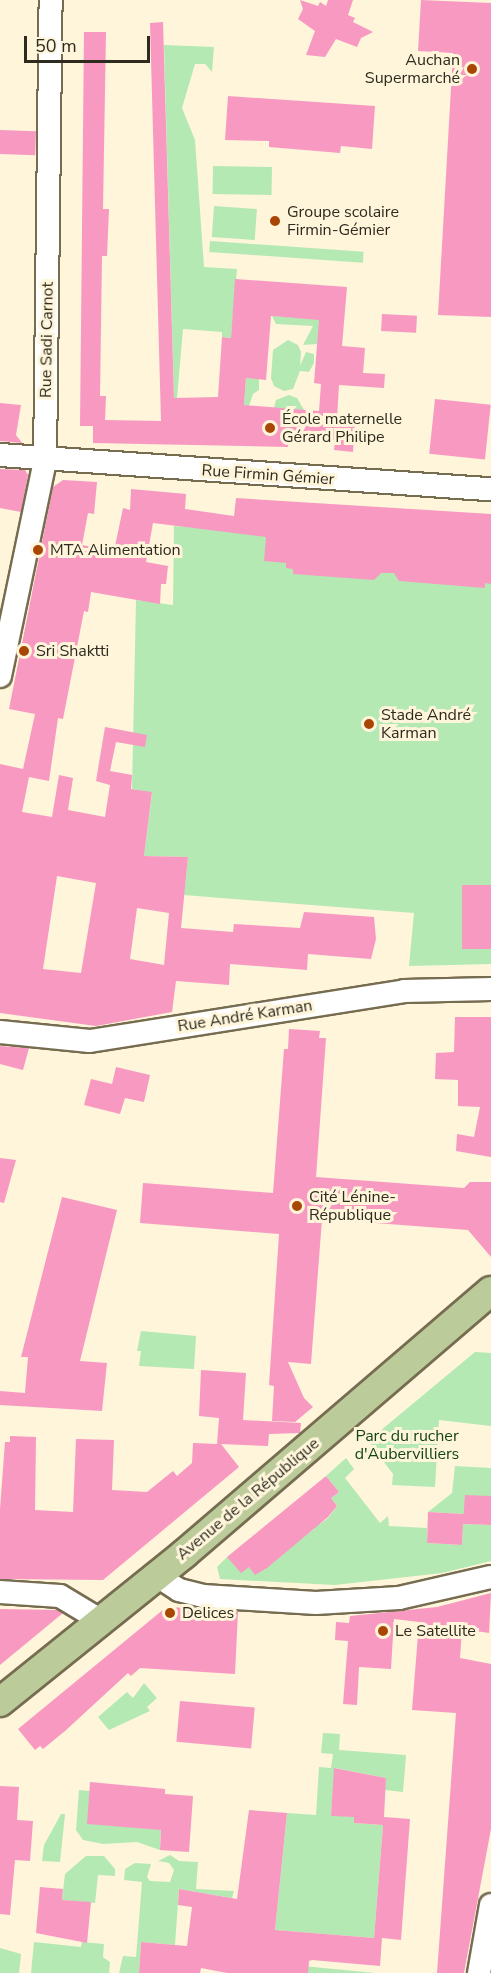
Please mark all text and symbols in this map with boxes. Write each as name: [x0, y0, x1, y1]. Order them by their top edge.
scale bar: [27, 24, 153, 62]
text: 50 m: [35, 34, 77, 58]
place label: Auchan Supermarché: [365, 50, 460, 88]
marker: Auchan Supermarché: [465, 62, 479, 76]
place label: Groupe scolaire Firmin-Gémier: [287, 202, 399, 240]
marker: Groupe scolaire Firmin-Gémier: [268, 214, 282, 228]
street label: Rue Sadi Carnot: [36, 282, 58, 398]
place label: École maternelle Gérard Philipe: [282, 409, 402, 447]
marker: École maternelle Gérard Philipe: [263, 421, 277, 435]
street label: Rue Firmin Gémier: [201, 461, 335, 489]
place label: MTA Alimentation: [50, 540, 181, 560]
marker: MTA Alimentation: [31, 543, 45, 557]
place label: Sri Shaktti: [36, 641, 109, 661]
marker: Sri Shaktti: [17, 644, 31, 658]
place label: Stade André Karman: [381, 705, 471, 743]
marker: Stade André Karman: [362, 717, 376, 731]
street label: Rue André Karman: [176, 996, 314, 1036]
place label: Cité Lénine- République: [309, 1187, 396, 1225]
marker: Cité Lénine- République: [290, 1199, 304, 1213]
park label: Parc du rucher d'Aubervilliers: [355, 1426, 459, 1464]
street label: Avenue de la République: [173, 1434, 323, 1564]
place label: Delices: [182, 1603, 234, 1623]
marker: Delices: [163, 1606, 177, 1620]
place label: Le Satellite: [395, 1621, 476, 1641]
marker: Le Satellite: [376, 1624, 390, 1638]

